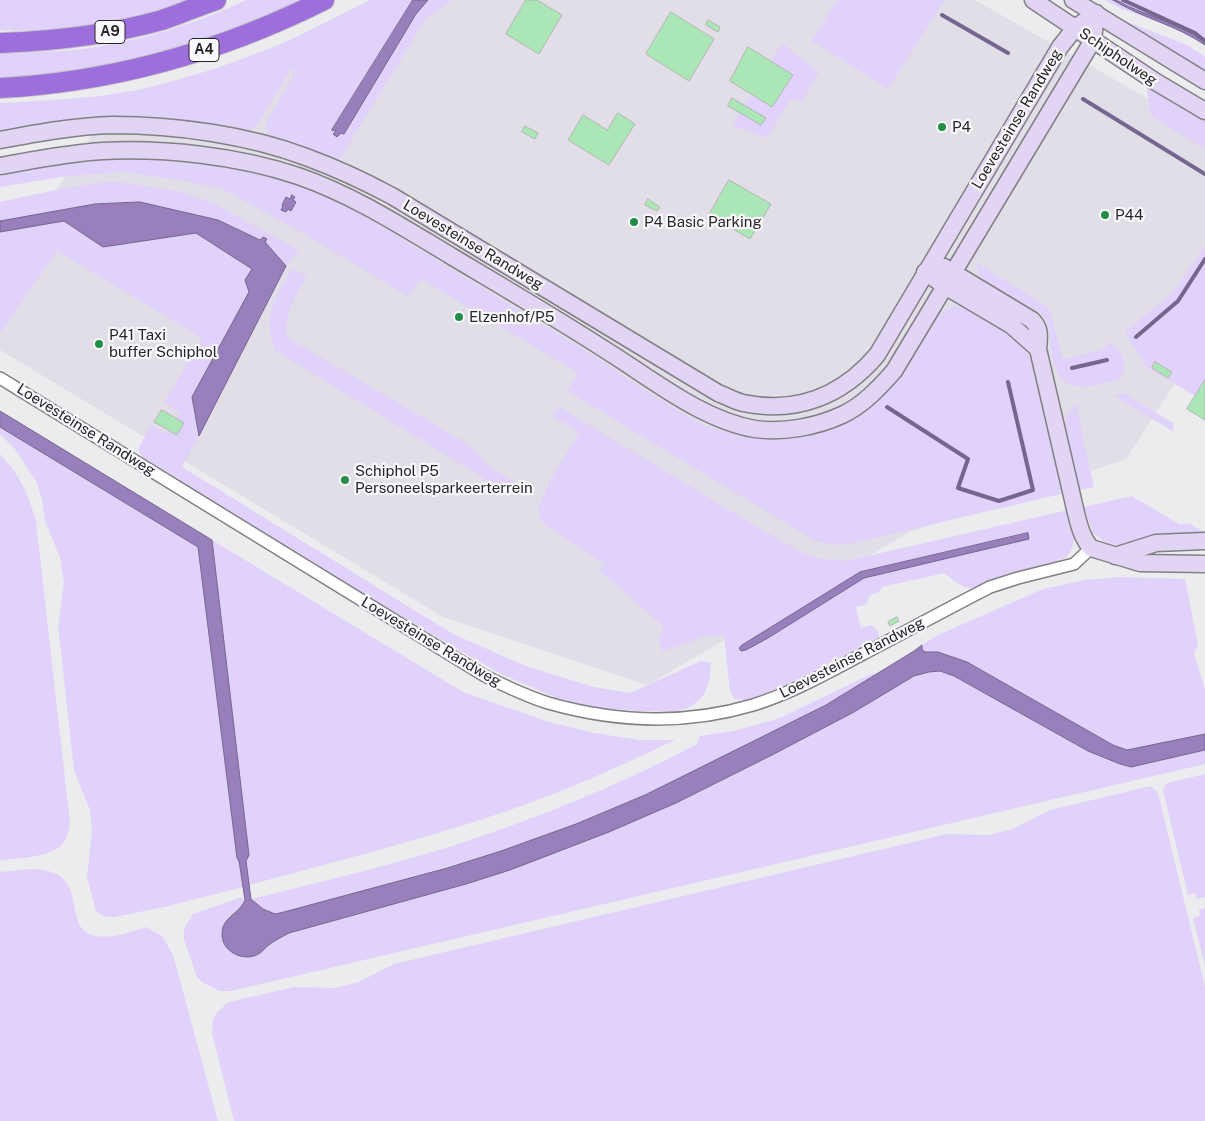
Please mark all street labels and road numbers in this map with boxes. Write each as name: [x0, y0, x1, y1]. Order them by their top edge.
road number: A9: [95, 21, 125, 44]
street label: Schipholweg: [1076, 24, 1160, 90]
road number: A4: [189, 38, 219, 62]
street label: Loevesteinse Randweg: [968, 46, 1066, 192]
street label: Loevesteinse Randweg: [400, 196, 546, 294]
street label: Loevesteinse Randweg: [13, 380, 159, 480]
street label: Loevesteinse Randweg: [358, 593, 504, 691]
street label: Loevesteinse Randweg: [777, 614, 927, 702]

